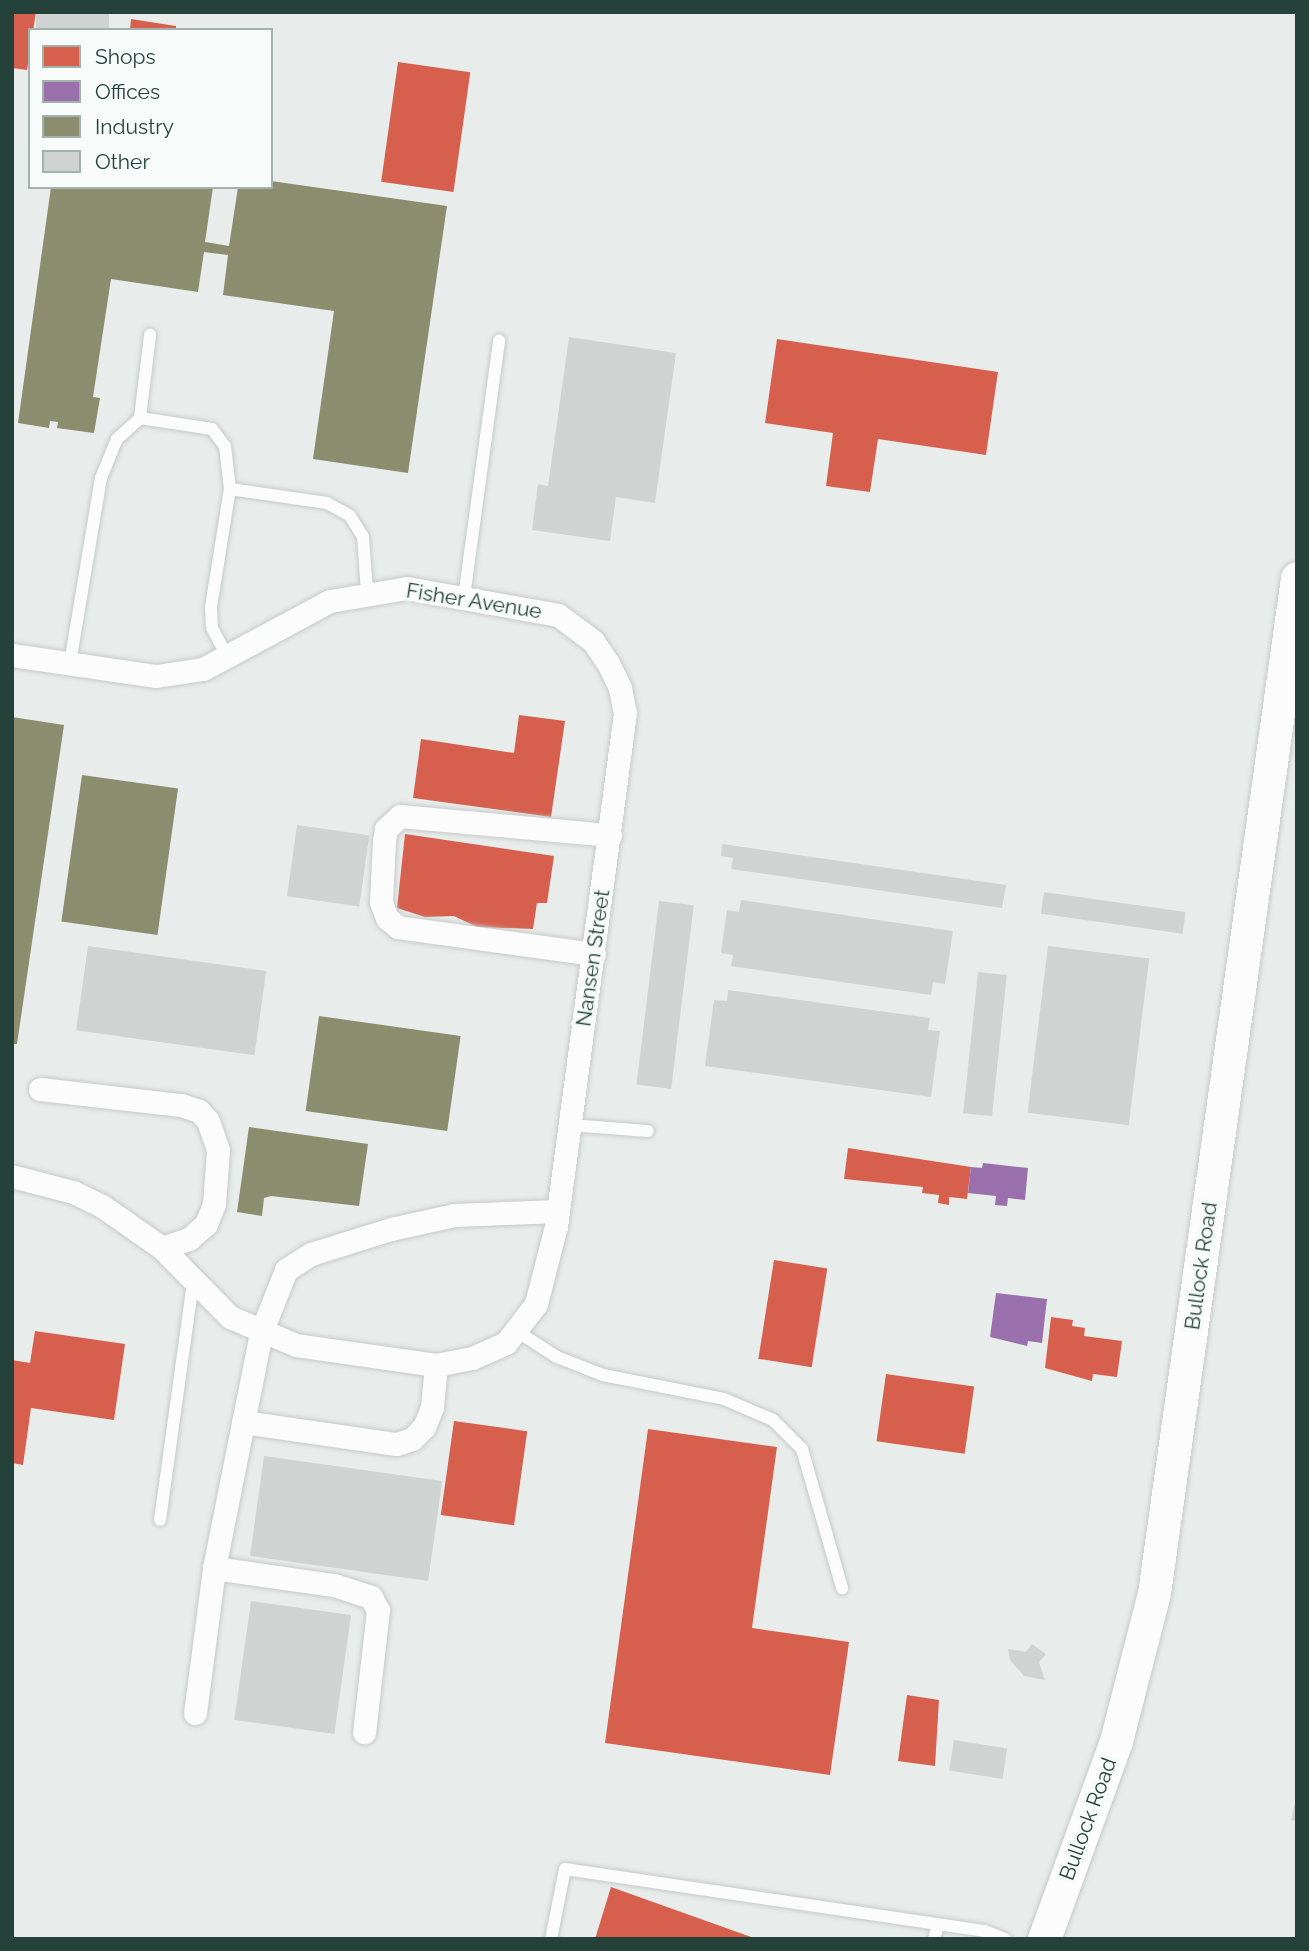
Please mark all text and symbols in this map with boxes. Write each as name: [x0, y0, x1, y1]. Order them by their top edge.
legend: [28, 28, 273, 189]
text: Shops: [95, 44, 156, 69]
text: Offices: [95, 79, 160, 104]
text: Industry: [95, 114, 174, 139]
text: Other: [95, 149, 150, 174]
street label: Fisher Avenue: [404, 578, 544, 624]
street label: Nansen Street: [571, 888, 615, 1028]
street label: Bullock Road: [1180, 1200, 1222, 1332]
street label: Bullock Road: [1054, 1754, 1122, 1884]

